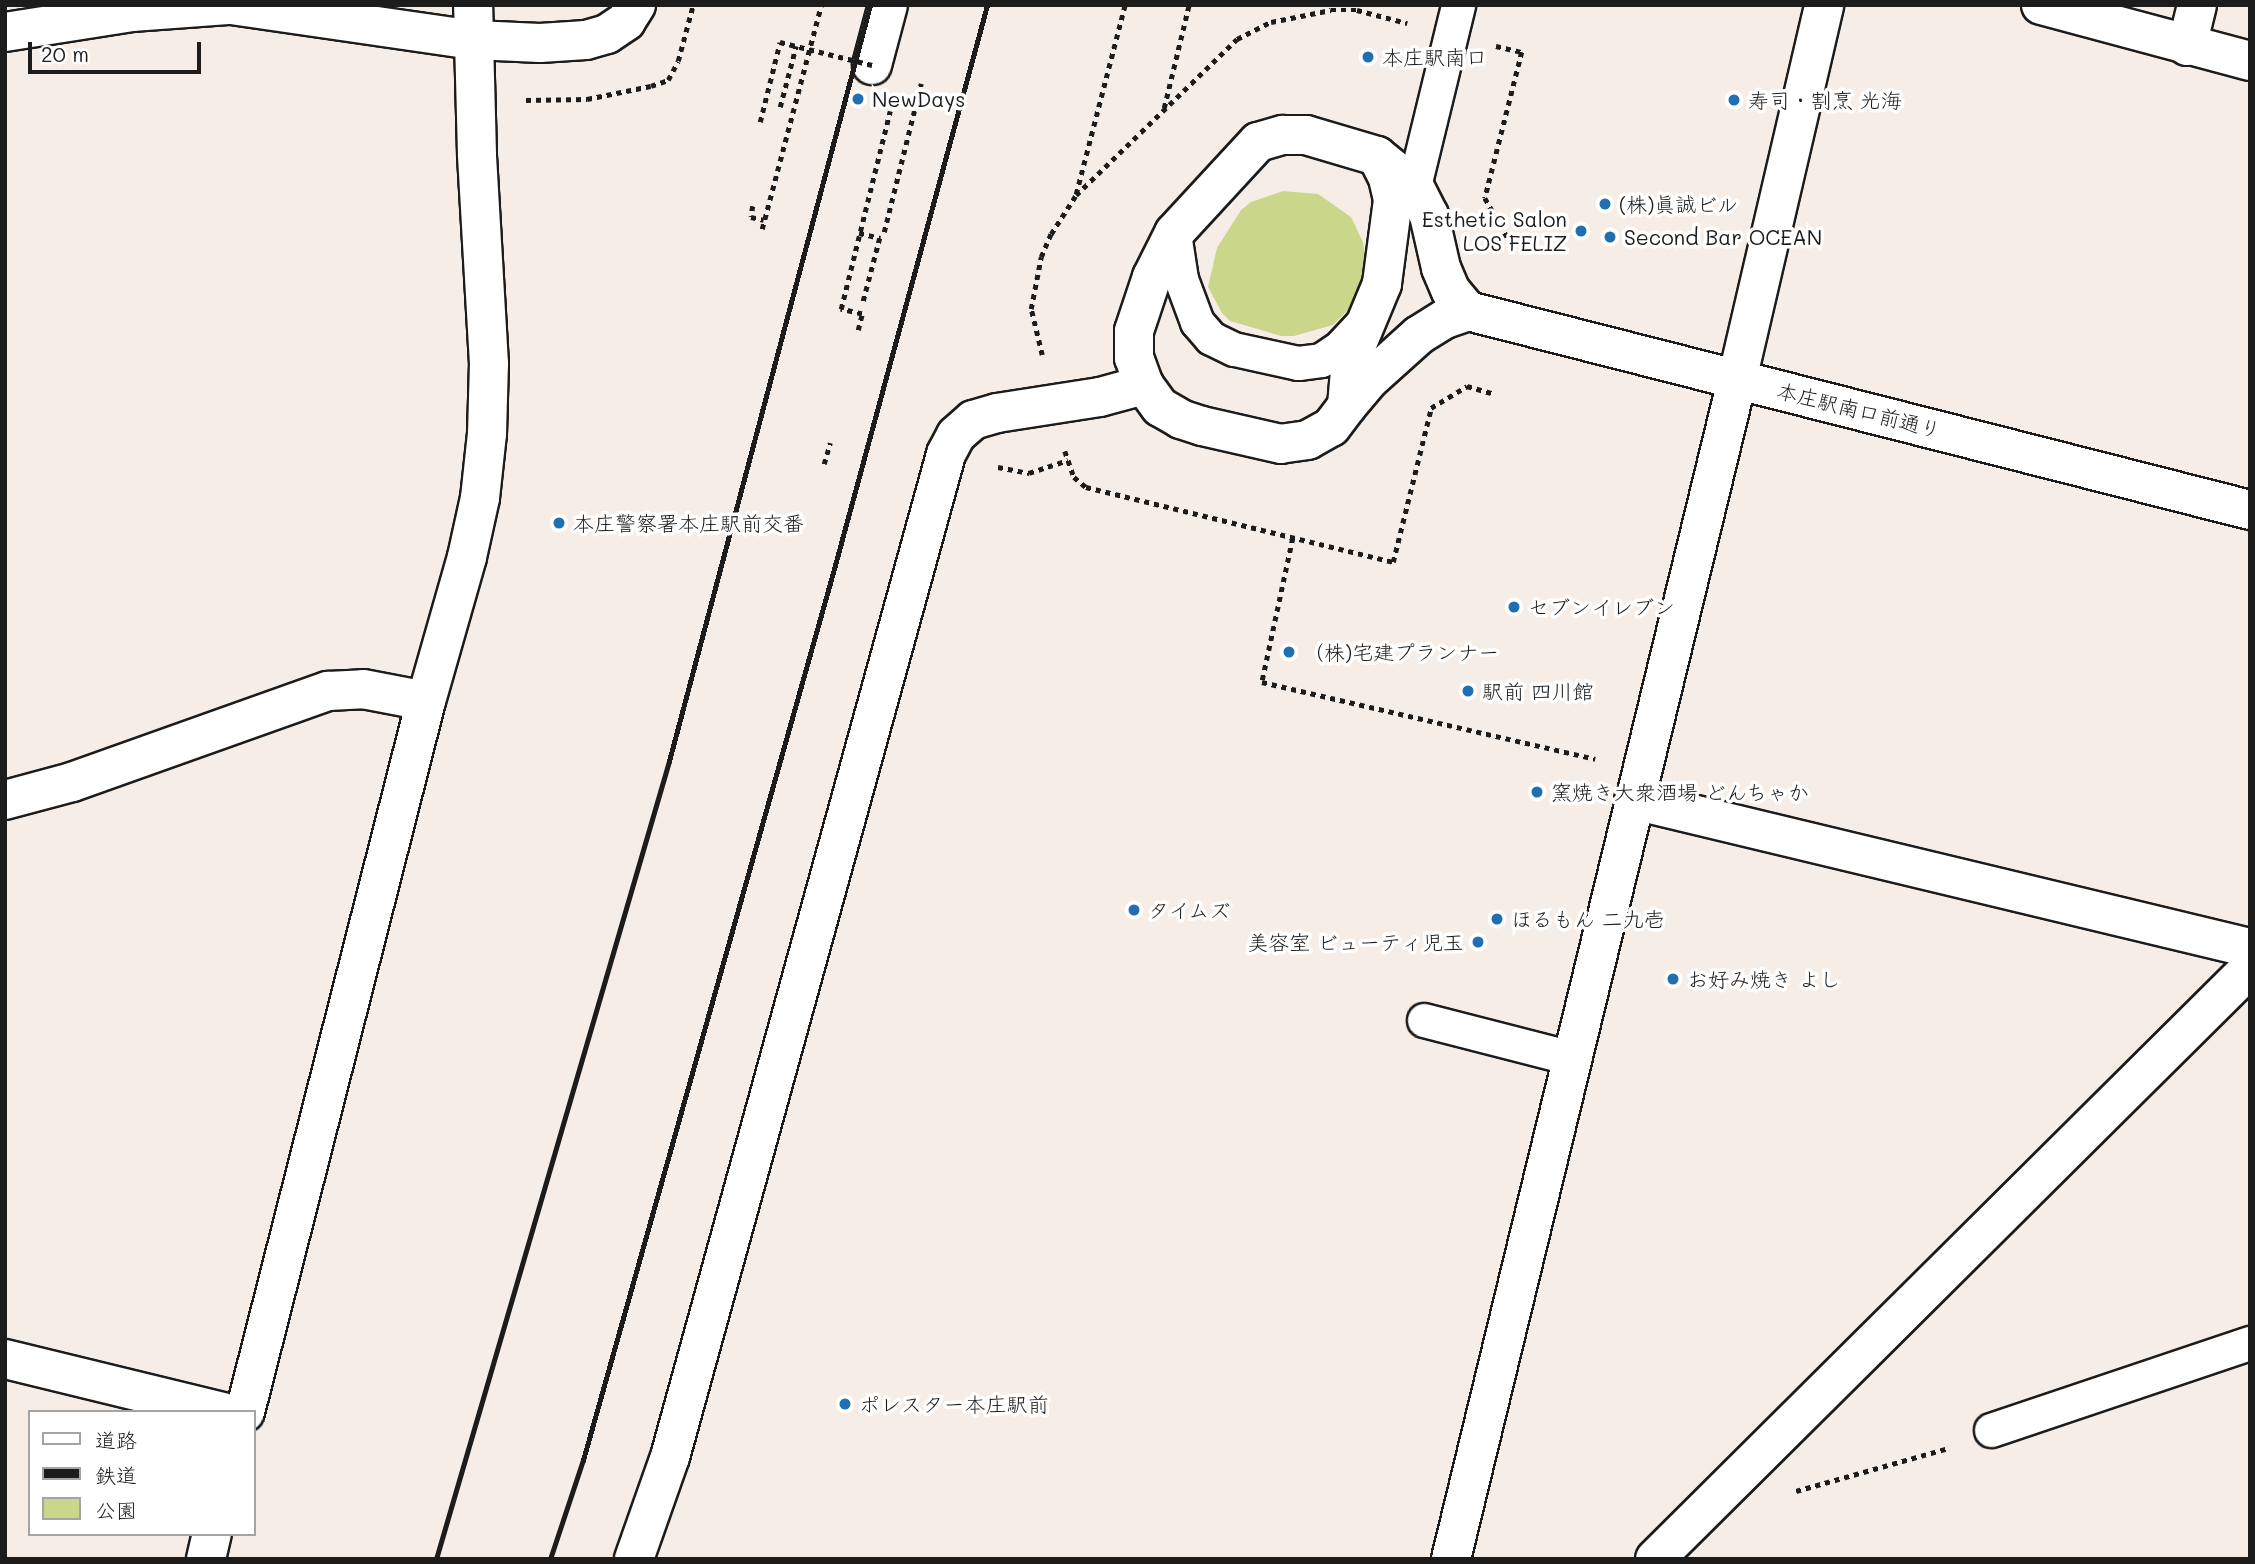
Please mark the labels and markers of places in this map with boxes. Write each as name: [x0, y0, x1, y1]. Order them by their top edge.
place label: 本庄駅南口: [1382, 44, 1487, 70]
marker: 本庄駅南口: [1360, 49, 1376, 65]
place label: NewDays: [872, 86, 965, 112]
place label: 寿司・割烹 光海: [1748, 87, 1902, 113]
marker: NewDays: [850, 91, 866, 107]
marker: 寿司・割烹 光海: [1726, 92, 1742, 108]
place label: (株)眞誠ビル: [1619, 191, 1738, 217]
marker: (株)眞誠ビル: [1597, 196, 1613, 212]
place label: Esthetic Salon LOS FELIZ: [1422, 206, 1567, 256]
marker: Esthetic Salon LOS FELIZ: [1573, 223, 1589, 239]
place label: Second Bar OCEAN: [1624, 224, 1822, 250]
marker: Second Bar OCEAN: [1602, 229, 1618, 245]
place label: 本庄警察署本庄駅前交番: [573, 510, 804, 536]
marker: 本庄警察署本庄駅前交番: [551, 515, 567, 531]
place label: セブンイレブン: [1528, 594, 1675, 620]
marker: セブンイレブン: [1506, 599, 1522, 615]
place label: （株)宅建プランナー: [1303, 639, 1499, 665]
marker: （株)宅建プランナー: [1281, 644, 1297, 660]
place label: 駅前 四川館: [1482, 678, 1594, 704]
marker: 駅前 四川館: [1460, 683, 1476, 699]
place label: 窯焼き大衆酒場 どんちゃか: [1551, 779, 1810, 805]
marker: 窯焼き大衆酒場 どんちゃか: [1529, 784, 1545, 800]
place label: タイムズ: [1148, 897, 1232, 923]
marker: タイムズ: [1126, 902, 1142, 918]
place label: ほるもん 二九壱: [1511, 906, 1665, 932]
marker: ほるもん 二九壱: [1489, 911, 1505, 927]
place label: 美容室 ビューティ児玉: [1247, 929, 1464, 955]
marker: 美容室 ビューティ児玉: [1470, 934, 1486, 950]
place label: お好み焼き よし: [1687, 966, 1841, 992]
marker: お好み焼き よし: [1665, 971, 1681, 987]
place label: ポレスター本庄駅前: [859, 1391, 1048, 1417]
marker: ポレスター本庄駅前: [837, 1396, 853, 1412]

